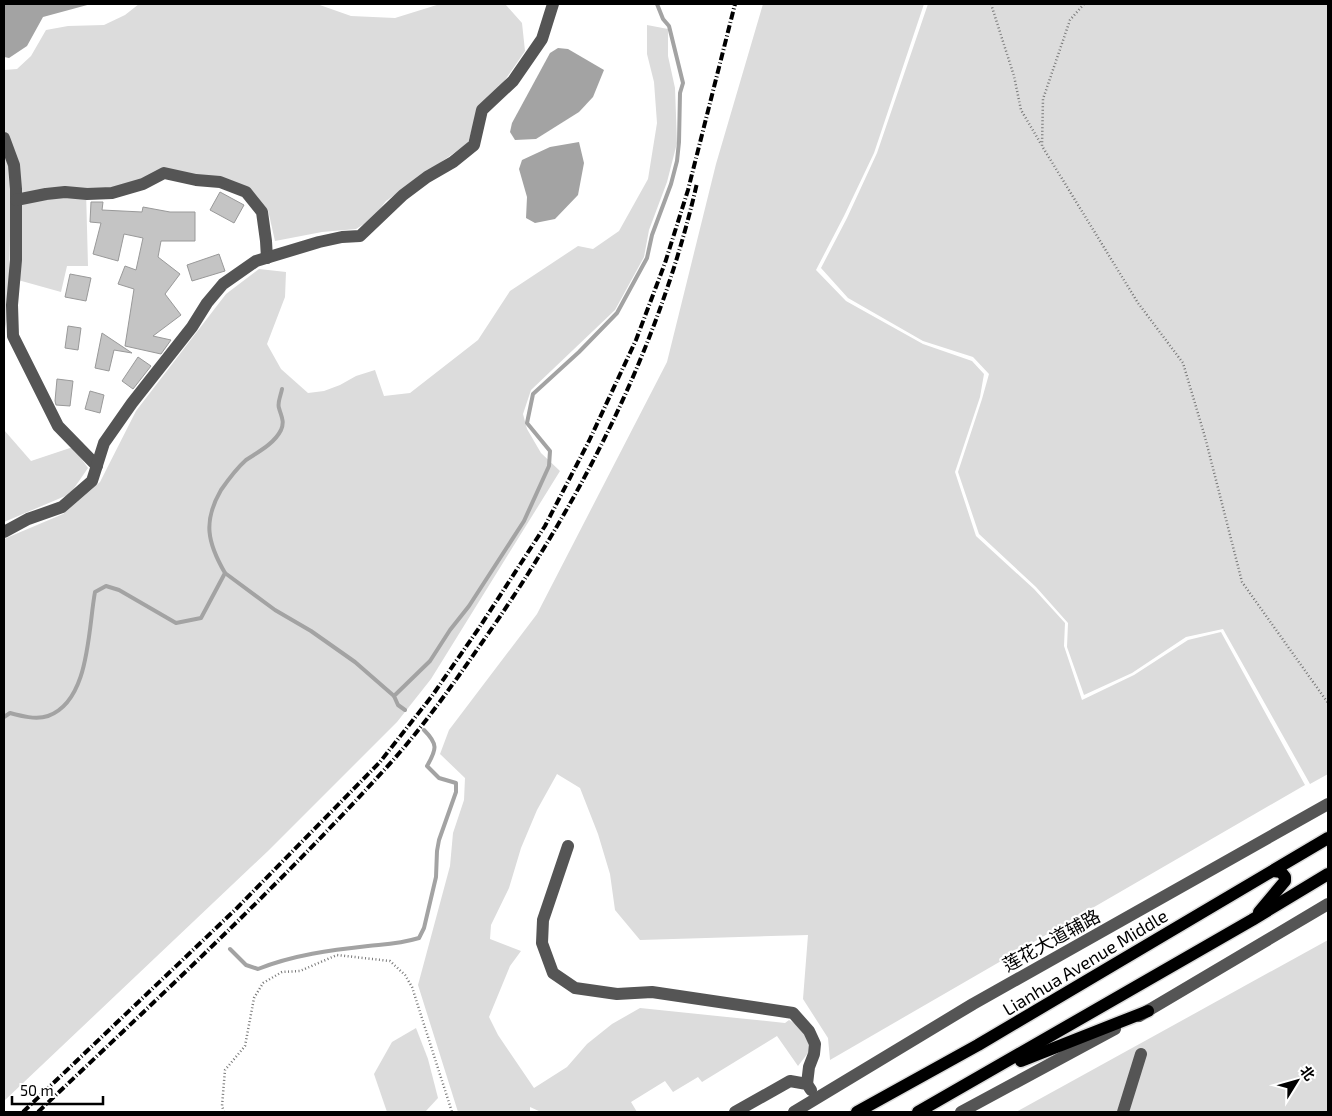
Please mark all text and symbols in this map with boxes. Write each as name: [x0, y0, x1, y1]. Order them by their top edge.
street label: 莲花大道辅路: [998, 904, 1104, 976]
street label: Lianhua Avenue Middle: [999, 904, 1171, 1020]
north arrow: [1272, 1056, 1322, 1106]
text: 北: [1297, 1062, 1319, 1084]
scale bar: [12, 1074, 104, 1106]
text: 50 m: [20, 1081, 54, 1099]

